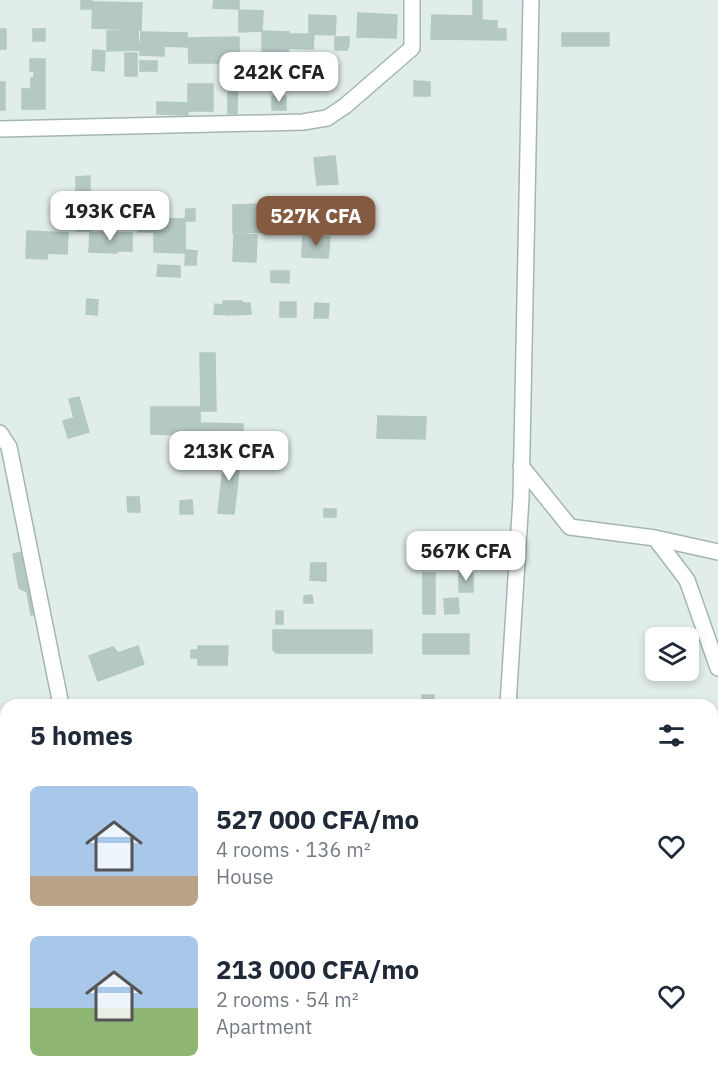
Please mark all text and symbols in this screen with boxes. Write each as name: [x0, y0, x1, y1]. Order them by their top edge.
pin: 242K CFA: [217, 52, 341, 103]
text: 242K CFA: [233, 58, 325, 85]
pin: 193K CFA: [48, 191, 172, 242]
pin: 527K CFA: [254, 196, 378, 247]
text: 193K CFA: [64, 197, 156, 224]
text: 527K CFA: [270, 202, 362, 229]
pin: 213K CFA: [167, 431, 291, 482]
text: 213K CFA: [183, 437, 275, 464]
pin: 567K CFA: [404, 531, 528, 582]
text: 567K CFA: [420, 537, 512, 564]
map controls: [645, 627, 699, 681]
button: layers: [645, 627, 699, 681]
text: 5 homes: [30, 718, 133, 752]
icon: filters: [655, 719, 688, 752]
text: 527 000 CFA/mo: [216, 802, 419, 836]
icon: home: [78, 810, 150, 882]
icon: heart: [655, 830, 688, 863]
text: 4 rooms · 136 m²: [216, 836, 371, 863]
text: House: [216, 863, 273, 890]
text: 213 000 CFA/mo: [216, 952, 419, 986]
icon: home: [78, 960, 150, 1032]
icon: heart: [655, 980, 688, 1013]
text: 2 rooms · 54 m²: [216, 986, 359, 1013]
text: Apartment: [216, 1013, 312, 1040]

